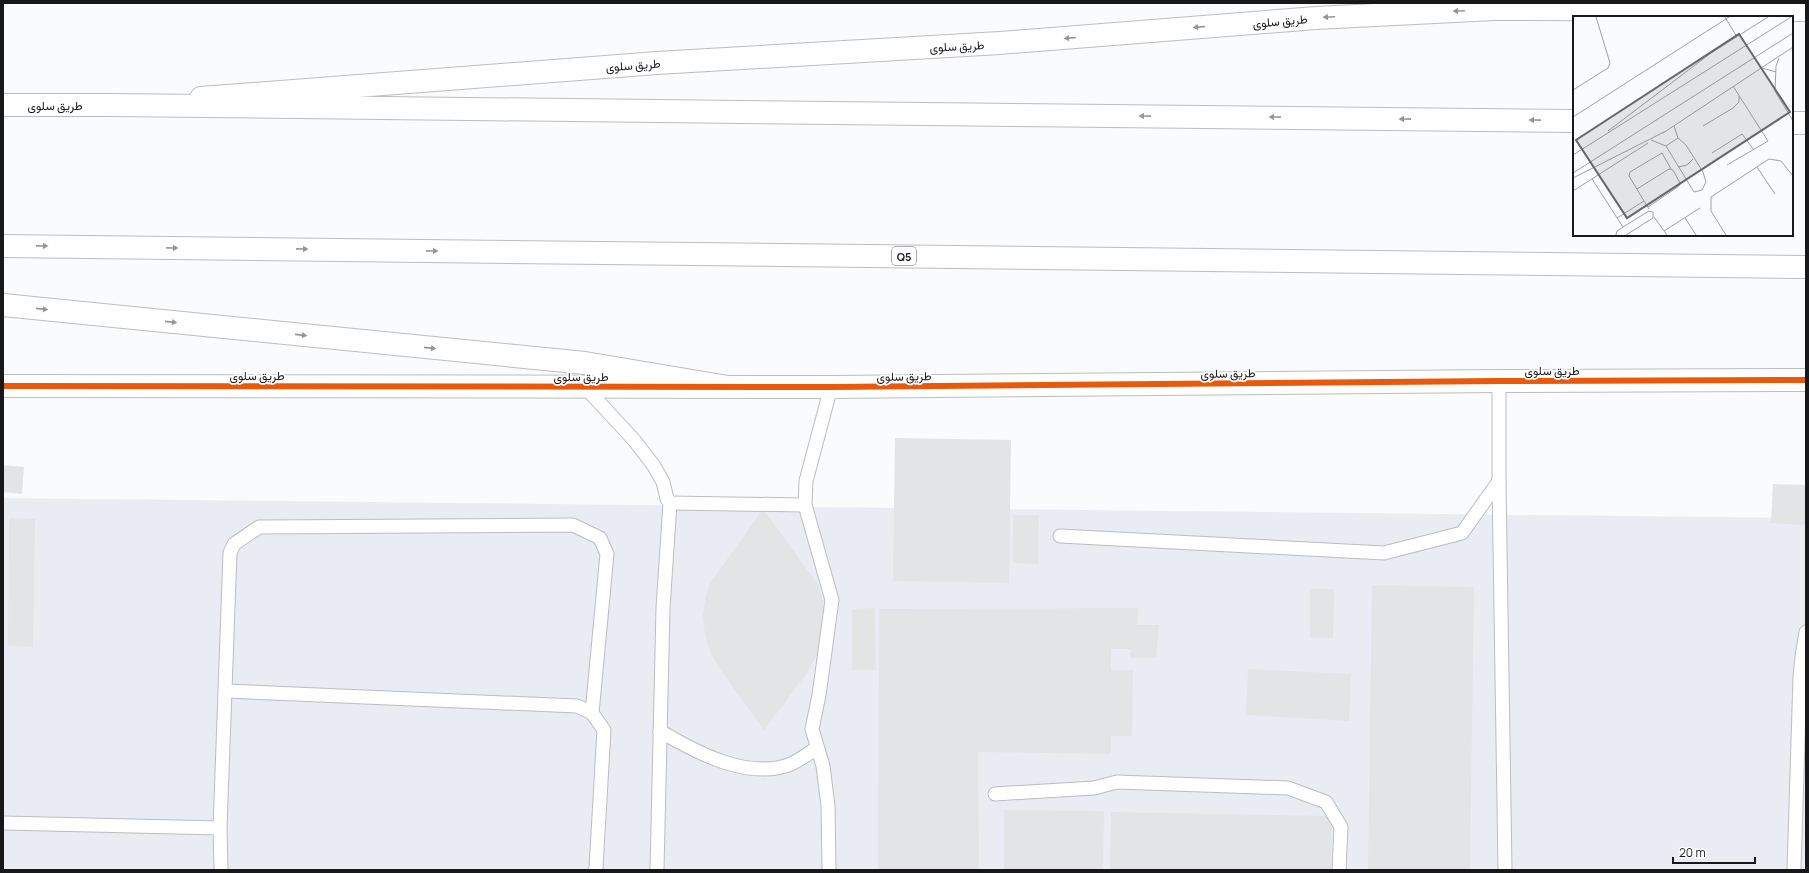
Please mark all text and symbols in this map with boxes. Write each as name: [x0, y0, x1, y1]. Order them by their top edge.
one-way arrow: [1453, 7, 1465, 14]
street label: طريق سلوى: [1252, 10, 1308, 32]
one-way arrow: [1323, 14, 1335, 21]
inset map: [1573, 16, 1793, 236]
one-way arrow: [1193, 24, 1205, 31]
one-way arrow: [1064, 34, 1076, 41]
street label: طريق سلوى: [929, 36, 985, 56]
street label: طريق سلوى: [605, 55, 661, 75]
street label: طريق سلوى: [28, 97, 83, 114]
one-way arrow: [1138, 113, 1151, 119]
one-way arrow: [1268, 114, 1281, 120]
one-way arrow: [1398, 116, 1411, 122]
one-way arrow: [1528, 117, 1541, 123]
one-way arrow: [36, 243, 49, 249]
one-way arrow: [166, 244, 178, 251]
one-way arrow: [296, 246, 309, 252]
road number: Q5: [892, 247, 916, 265]
one-way arrow: [426, 248, 439, 254]
one-way arrow: [36, 306, 48, 312]
one-way arrow: [165, 319, 177, 325]
one-way arrow: [294, 332, 307, 338]
one-way arrow: [424, 344, 436, 351]
street label: طريق سلوى: [1525, 362, 1580, 379]
street label: طريق سلوى: [1200, 364, 1256, 382]
street label: طريق سلوى: [230, 367, 285, 384]
street label: طريق سلوى: [876, 367, 932, 385]
street label: طريق سلوى: [554, 368, 609, 385]
scale bar: [1673, 839, 1755, 865]
text: 20 m: [1679, 844, 1706, 861]

